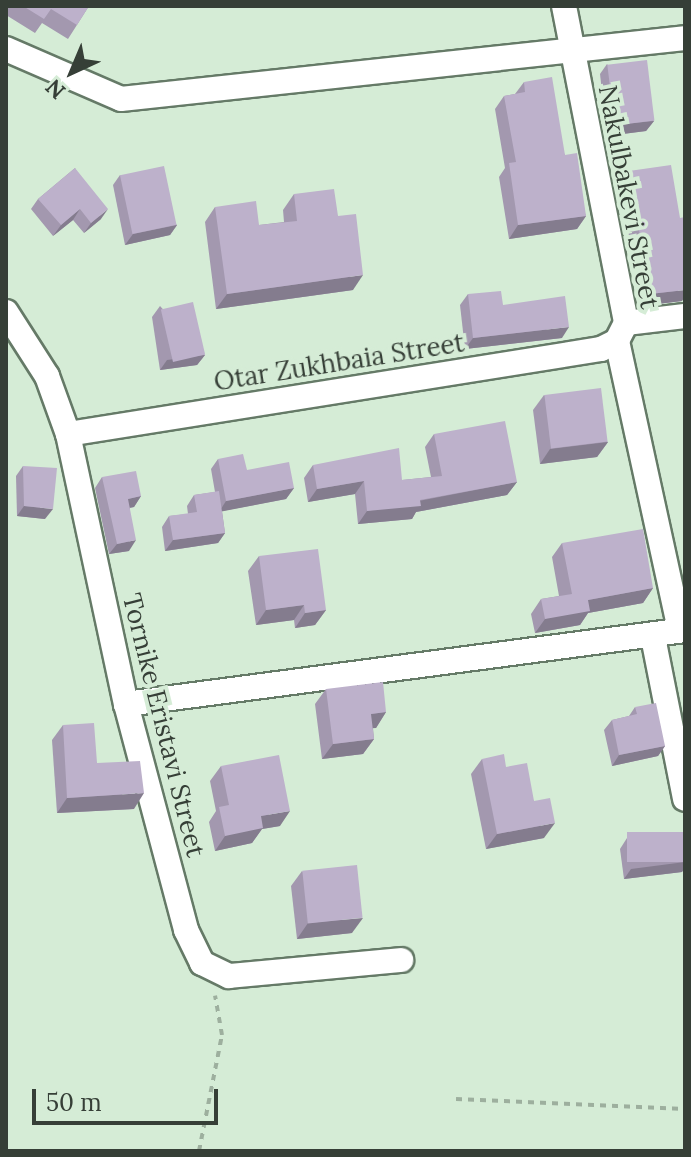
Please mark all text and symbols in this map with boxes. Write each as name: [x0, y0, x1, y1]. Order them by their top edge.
north arrow: [32, 32, 112, 112]
text: N: [39, 73, 71, 105]
street label: Nakulbakevi Street: [592, 83, 666, 311]
street label: Otar Zukhbaia Street: [212, 327, 466, 397]
street label: Tornike Eristavi Street: [116, 590, 212, 860]
scale bar: [36, 1073, 222, 1123]
text: 50 m: [46, 1087, 102, 1118]

